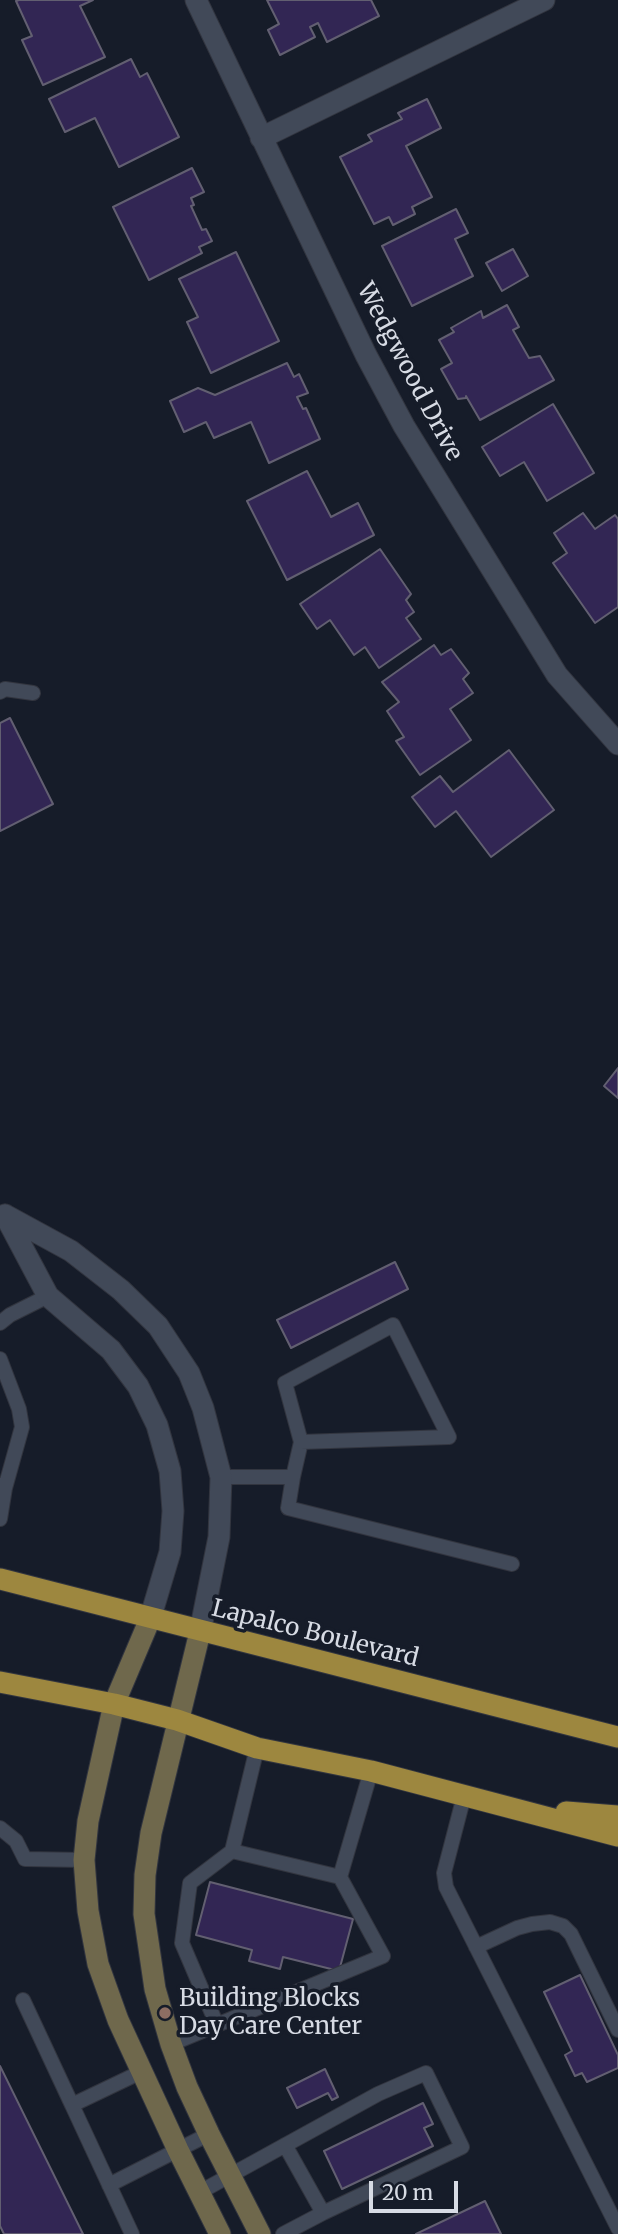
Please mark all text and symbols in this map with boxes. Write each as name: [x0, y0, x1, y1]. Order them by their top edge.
street label: Wedgwood Drive: [350, 278, 468, 466]
street label: Lapalco Boulevard: [209, 1594, 421, 1674]
place label: Building Blocks Day Care Center: [179, 1985, 362, 2041]
marker: Building Blocks Day Care Center: [157, 2005, 173, 2021]
scale bar: [373, 2168, 462, 2212]
text: 20 m: [382, 2179, 433, 2206]

